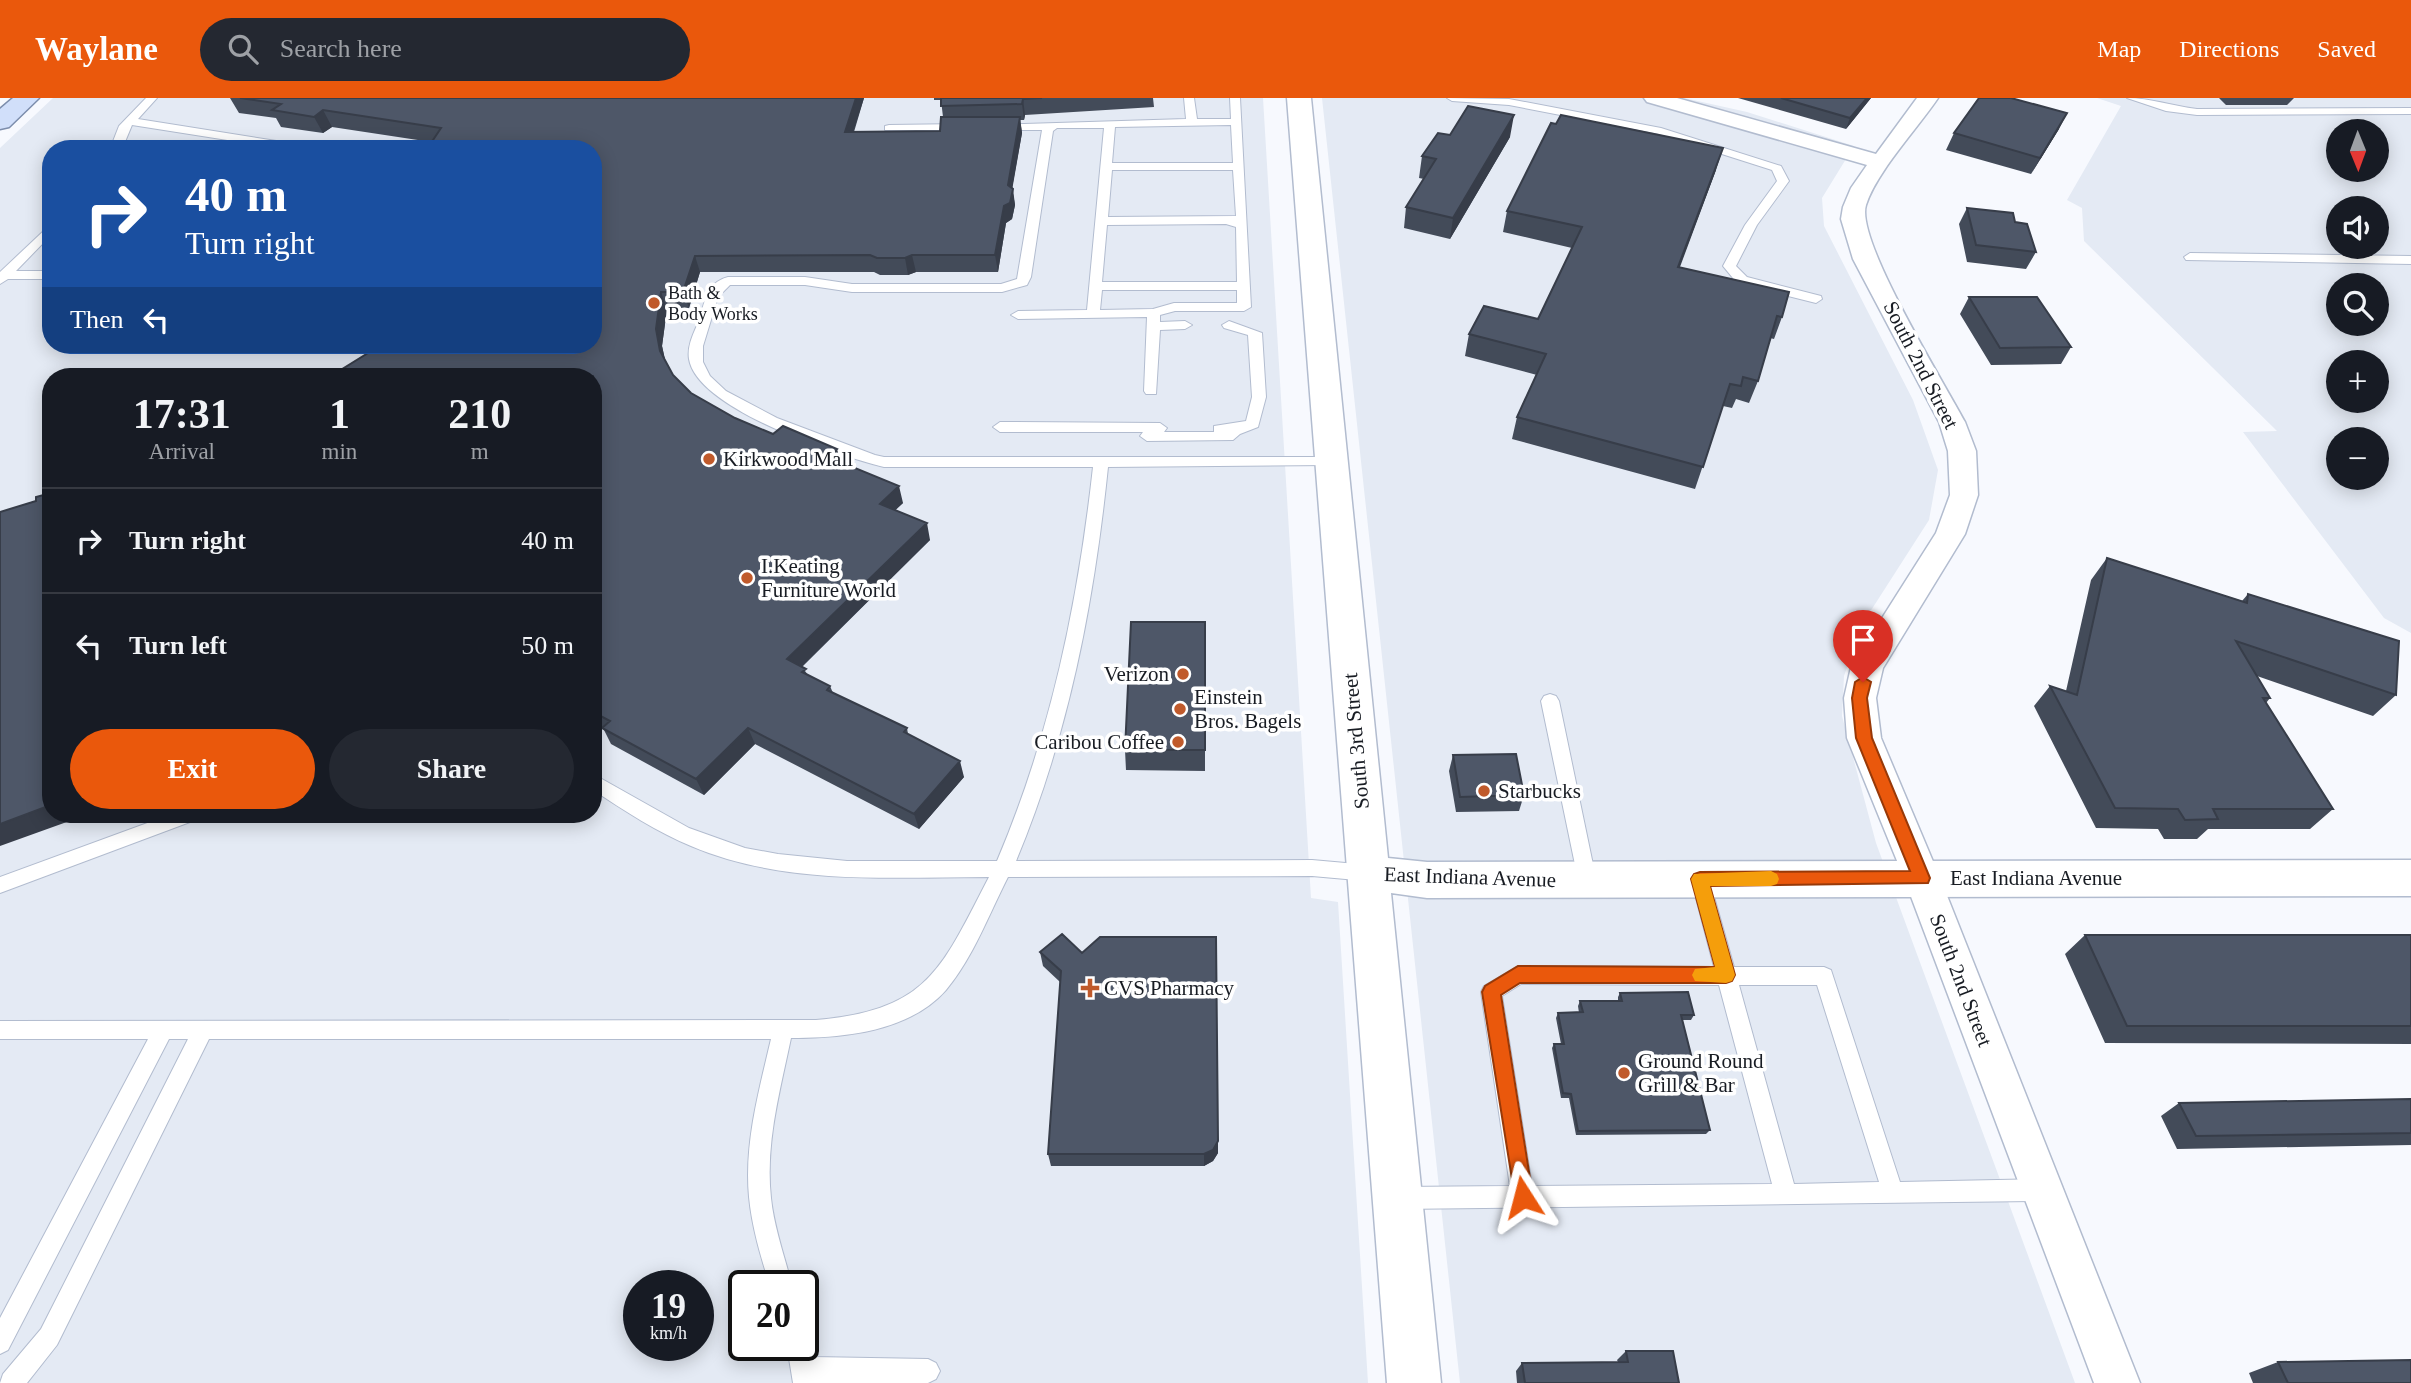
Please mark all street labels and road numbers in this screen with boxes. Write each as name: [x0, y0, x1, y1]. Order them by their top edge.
street label: South 2nd Street: [1879, 297, 1964, 433]
street label: South 3rd Street: [1338, 672, 1374, 810]
street label: East Indiana Avenue: [1384, 862, 1556, 892]
street label: East Indiana Avenue: [1950, 866, 2122, 890]
street label: South 2nd Street: [1925, 910, 1997, 1050]

